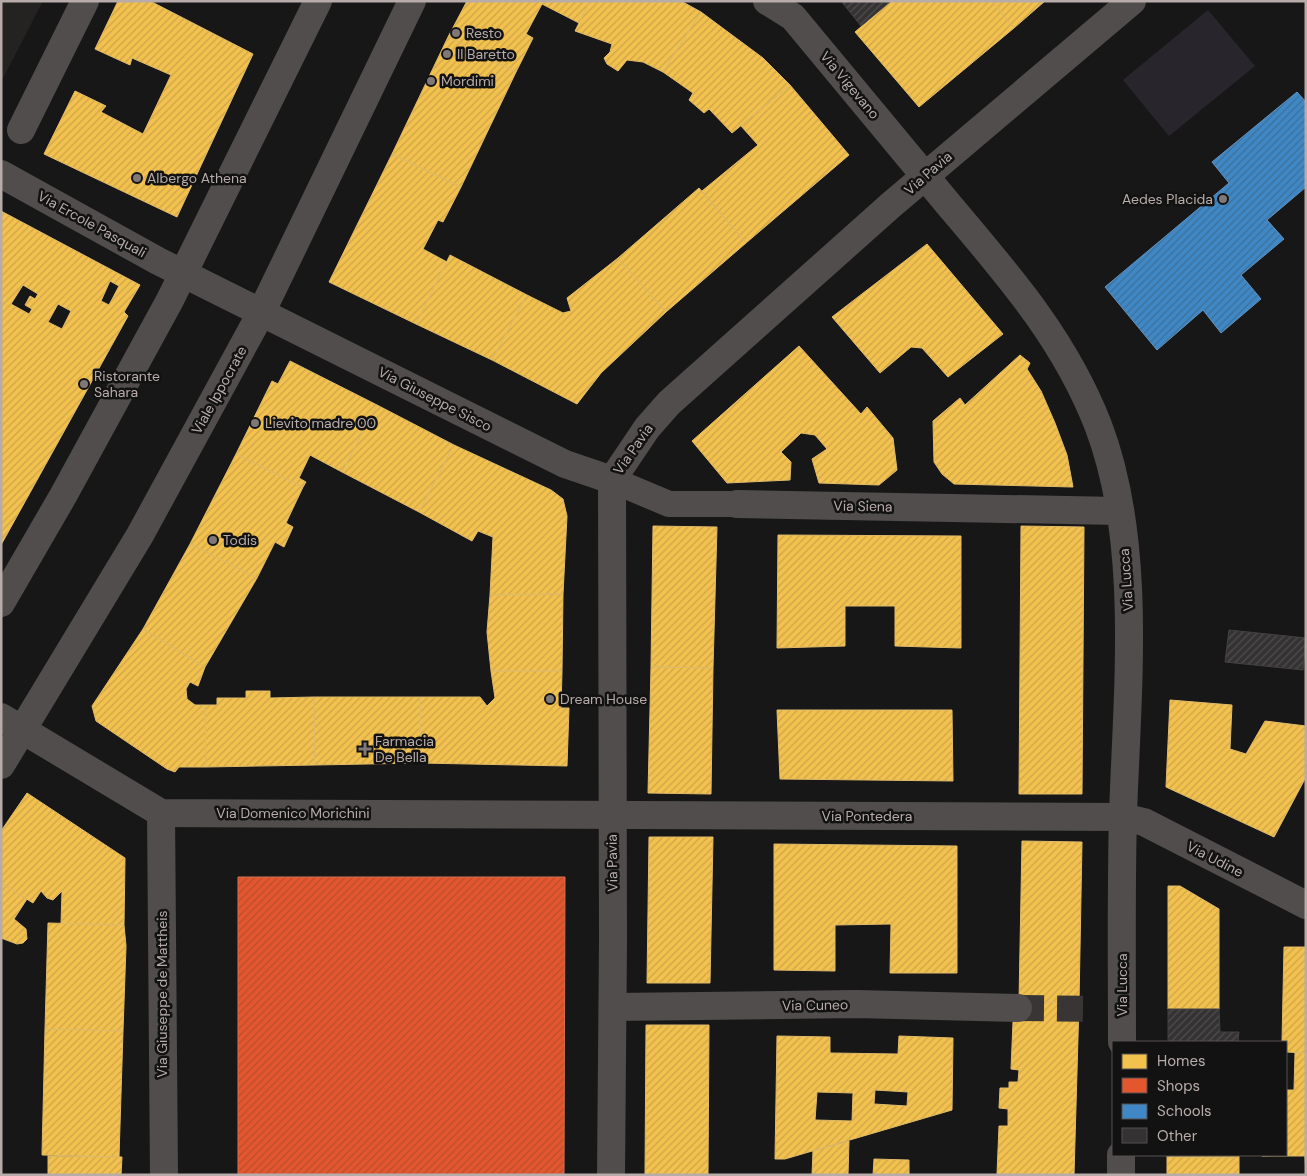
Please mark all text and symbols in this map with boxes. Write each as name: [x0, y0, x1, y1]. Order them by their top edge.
place label: Resto: [466, 24, 502, 42]
marker: Resto: [450, 27, 462, 39]
place label: Il Baretto: [457, 45, 515, 63]
street label: Via Vigevano: [816, 47, 884, 123]
marker: Il Baretto: [441, 48, 453, 60]
place label: Mordimi: [441, 72, 494, 90]
marker: Mordimi: [425, 75, 437, 87]
street label: Via Pavia: [900, 147, 956, 199]
place label: Albergo Athena: [147, 169, 247, 187]
marker: Albergo Athena: [131, 172, 143, 184]
street label: Via Ercole Pasquali: [35, 187, 149, 261]
place label: Aedes Placida: [1122, 190, 1213, 208]
marker: Aedes Placida: [1217, 193, 1229, 205]
street label: Viale Ippocrate: [187, 343, 251, 437]
street label: Via Giuseppe Sisco: [375, 363, 495, 435]
place label: Ristorante Sahara: [94, 367, 160, 401]
marker: Ristorante Sahara: [78, 378, 90, 390]
place label: Lievito madre 00: [265, 414, 376, 432]
marker: Lievito madre 00: [249, 417, 261, 429]
street label: Via Pavia: [609, 420, 657, 478]
street label: Via Siena: [833, 496, 893, 516]
place label: Todis: [223, 531, 257, 549]
marker: Todis: [207, 534, 219, 546]
street label: Via Lucca: [1115, 548, 1137, 612]
place label: Dream House: [560, 690, 647, 708]
marker: Dream House: [544, 693, 556, 705]
place label: Farmacia De Bella: [375, 732, 434, 766]
marker: Farmacia De Bella: [359, 743, 371, 755]
street label: Via Domenico Morichini: [216, 804, 370, 822]
street label: Via Pontedera: [822, 807, 912, 825]
street label: Via Pavia: [602, 834, 622, 892]
street label: Via Udine: [1184, 837, 1246, 881]
street label: Via Giuseppe de Mattheis: [153, 910, 171, 1078]
street label: Via Lucca: [1113, 953, 1131, 1017]
street label: Via Cuneo: [782, 995, 848, 1015]
legend: [1112, 1041, 1287, 1156]
text: Homes: [1157, 1051, 1206, 1071]
text: Shops: [1157, 1076, 1200, 1096]
text: Schools: [1157, 1101, 1212, 1121]
text: Other: [1157, 1126, 1198, 1146]

